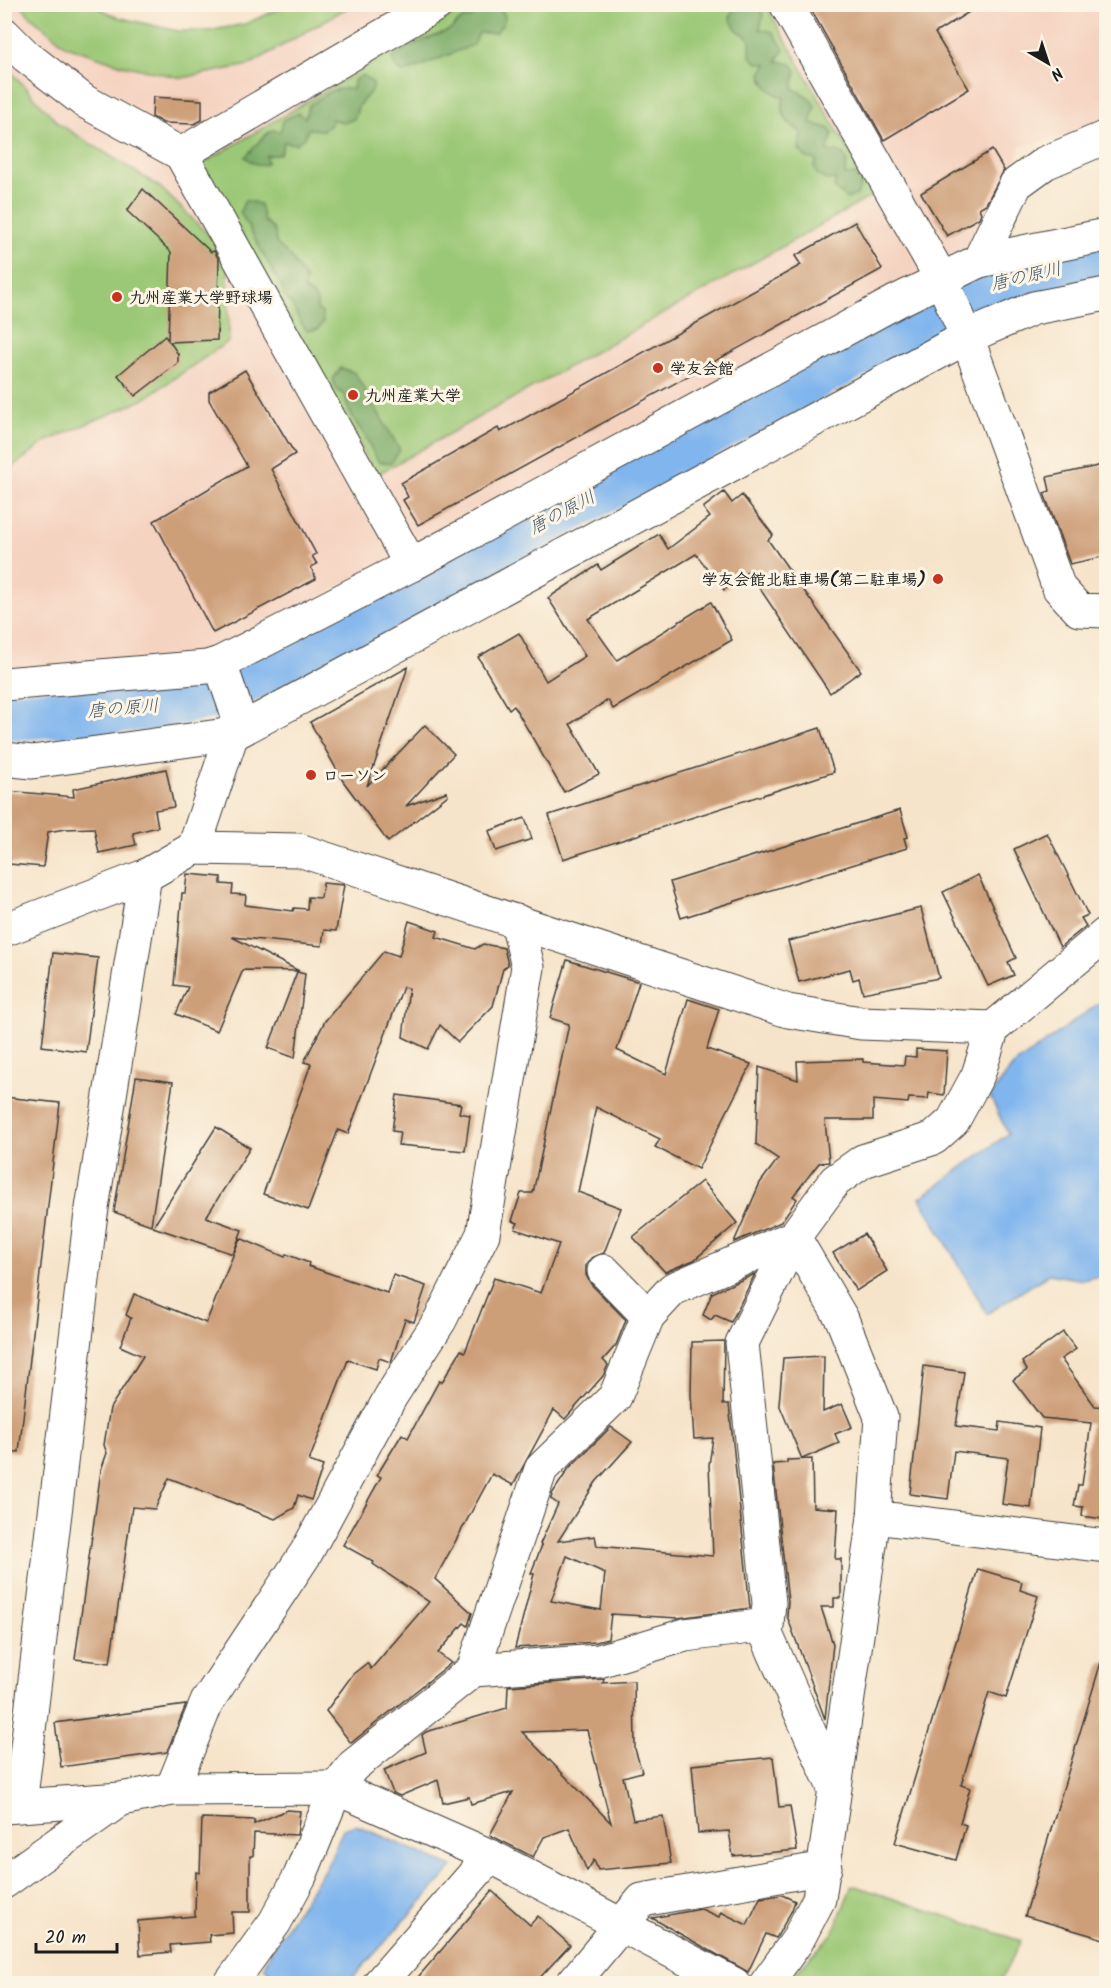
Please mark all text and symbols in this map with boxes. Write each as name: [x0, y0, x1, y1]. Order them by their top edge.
north arrow: [1018, 33, 1078, 93]
text: N: [1045, 61, 1068, 86]
water label: 唐の原川: [988, 255, 1065, 300]
place label: 九州産業大学野球場: [129, 286, 273, 311]
marker: 九州産業大学野球場: [110, 290, 124, 304]
place label: 学友会館: [670, 357, 734, 382]
marker: 学友会館: [651, 361, 665, 375]
place label: 九州産業大学: [365, 384, 461, 409]
marker: 九州産業大学: [346, 388, 360, 402]
water label: 唐の原川: [524, 484, 601, 543]
place label: 学友会館北駐車場(第二駐車場): [702, 568, 926, 593]
marker: 学友会館北駐車場(第二駐車場): [931, 572, 945, 586]
water label: 唐の原川: [86, 692, 160, 727]
place label: ローソン: [323, 764, 387, 789]
marker: ローソン: [304, 768, 318, 782]
scale bar: [36, 1916, 117, 1954]
text: 20 m: [45, 1924, 86, 1953]

